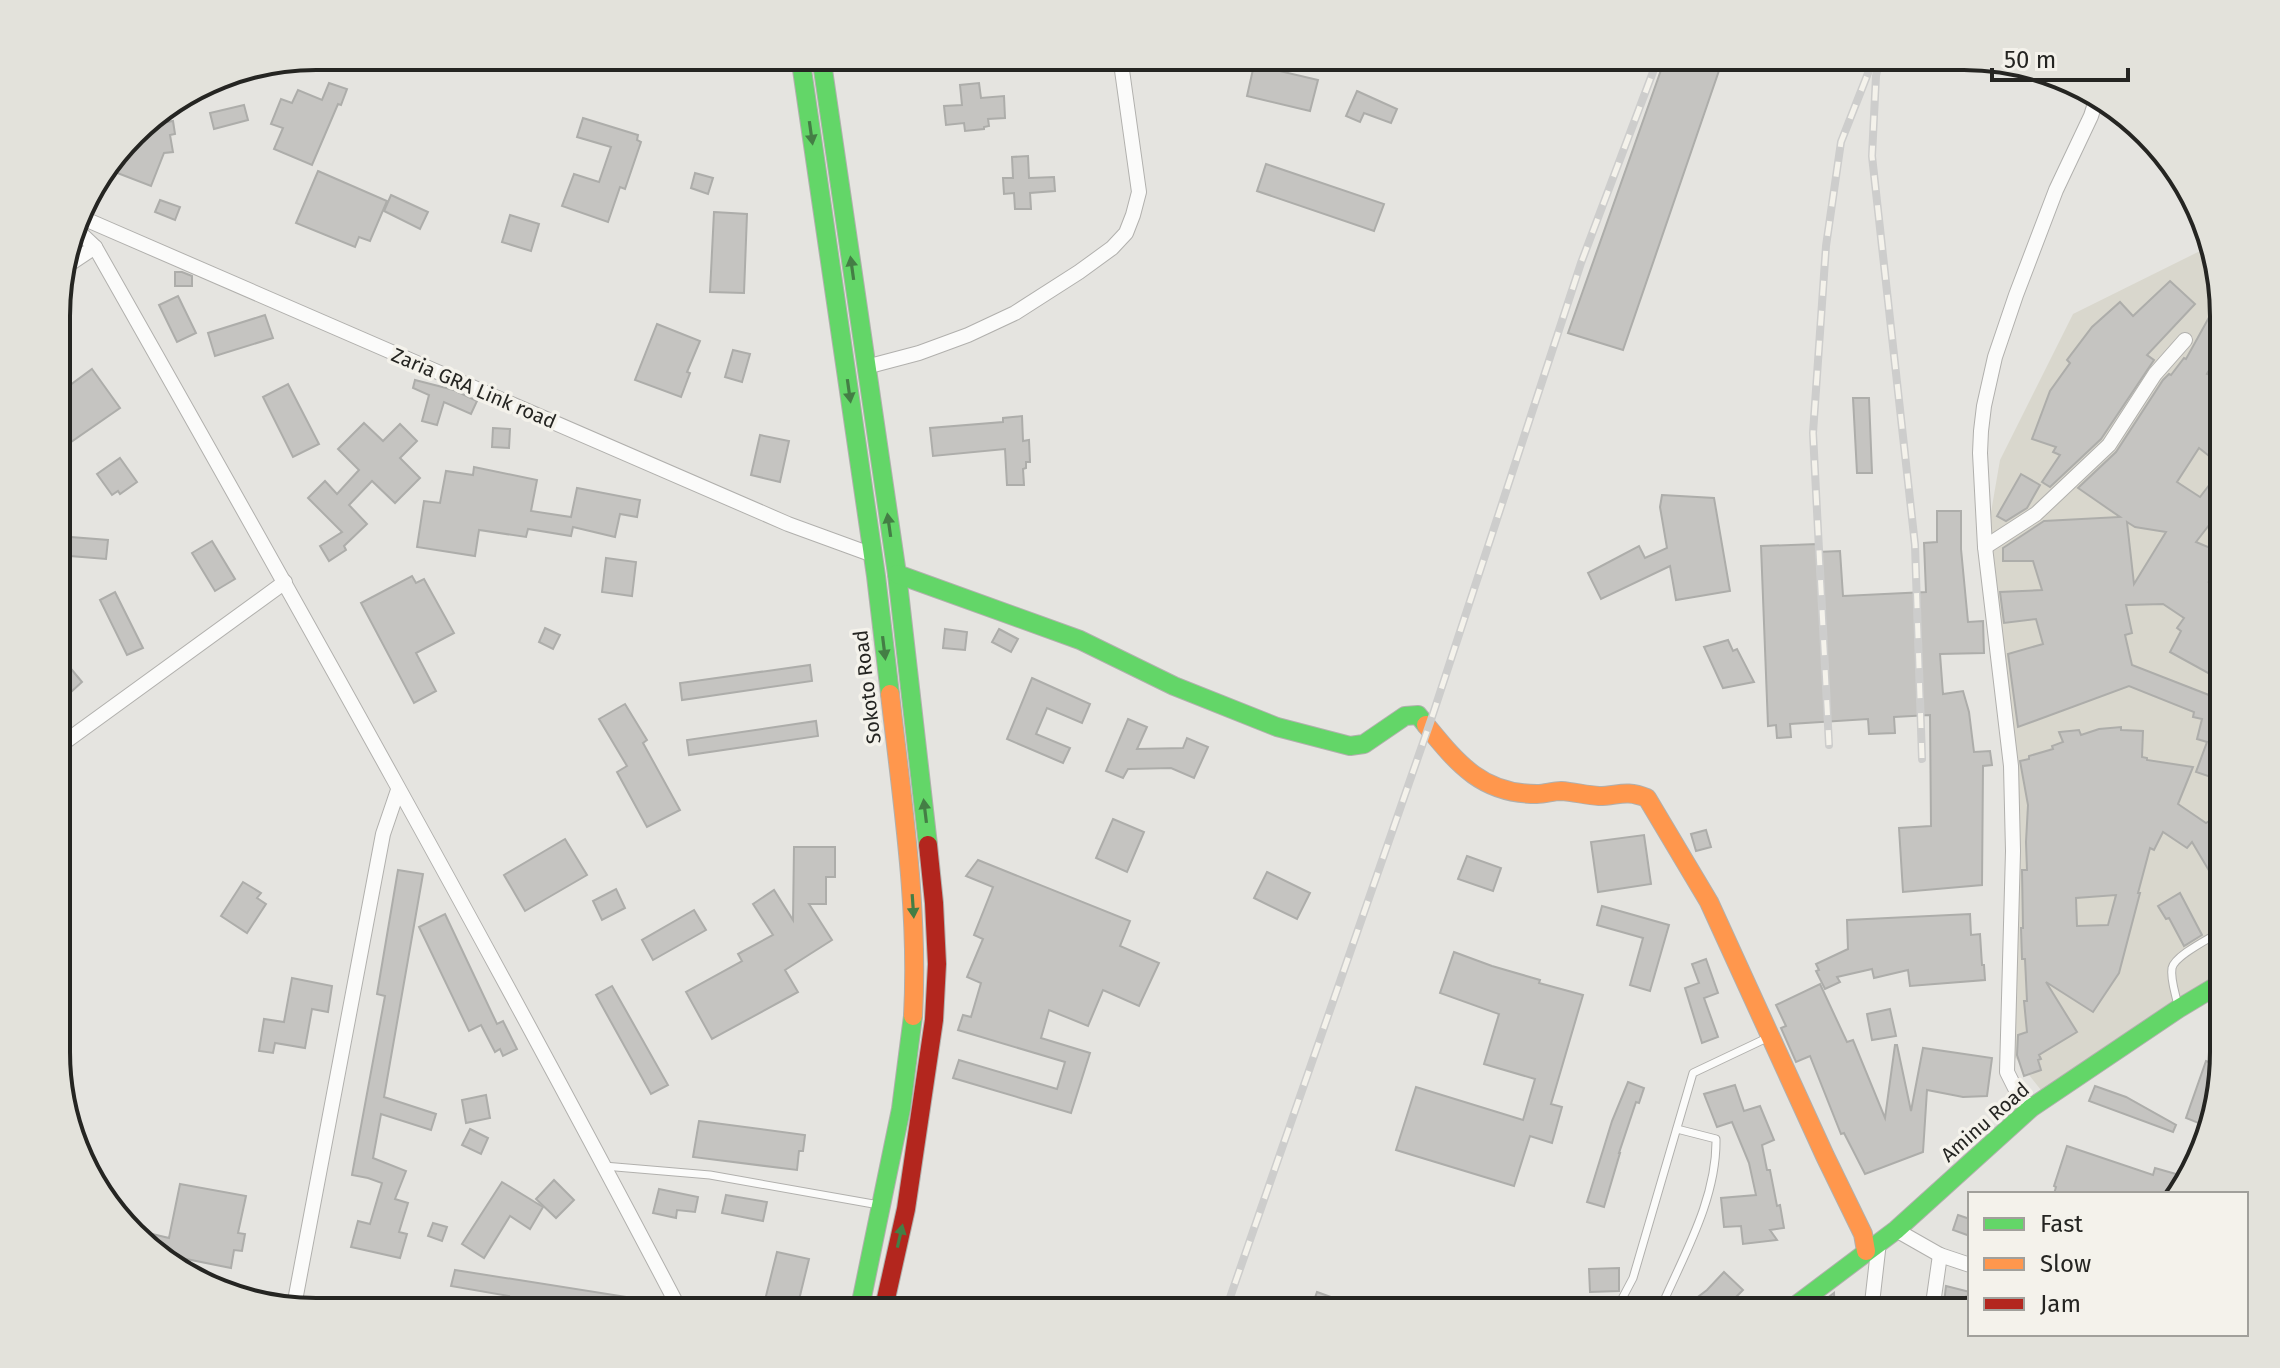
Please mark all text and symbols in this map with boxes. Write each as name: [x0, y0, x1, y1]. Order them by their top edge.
scale bar: [1992, 32, 2128, 82]
text: 50 m: [2004, 46, 2056, 74]
one-way arrow: [805, 121, 818, 146]
one-way arrow: [845, 255, 858, 280]
street label: Zaria GRA Link road: [388, 343, 560, 433]
one-way arrow: [843, 378, 856, 403]
one-way arrow: [882, 512, 895, 537]
street label: Sokoto Road: [848, 629, 886, 745]
one-way arrow: [878, 636, 891, 661]
one-way arrow: [918, 798, 931, 823]
one-way arrow: [907, 894, 920, 919]
street label: Aminu Road: [1936, 1077, 2034, 1167]
legend: [1968, 1192, 2248, 1336]
text: Fast: [2040, 1210, 2083, 1238]
one-way arrow: [894, 1223, 907, 1248]
text: Slow: [2040, 1250, 2091, 1278]
text: Jam: [2040, 1290, 2081, 1318]

